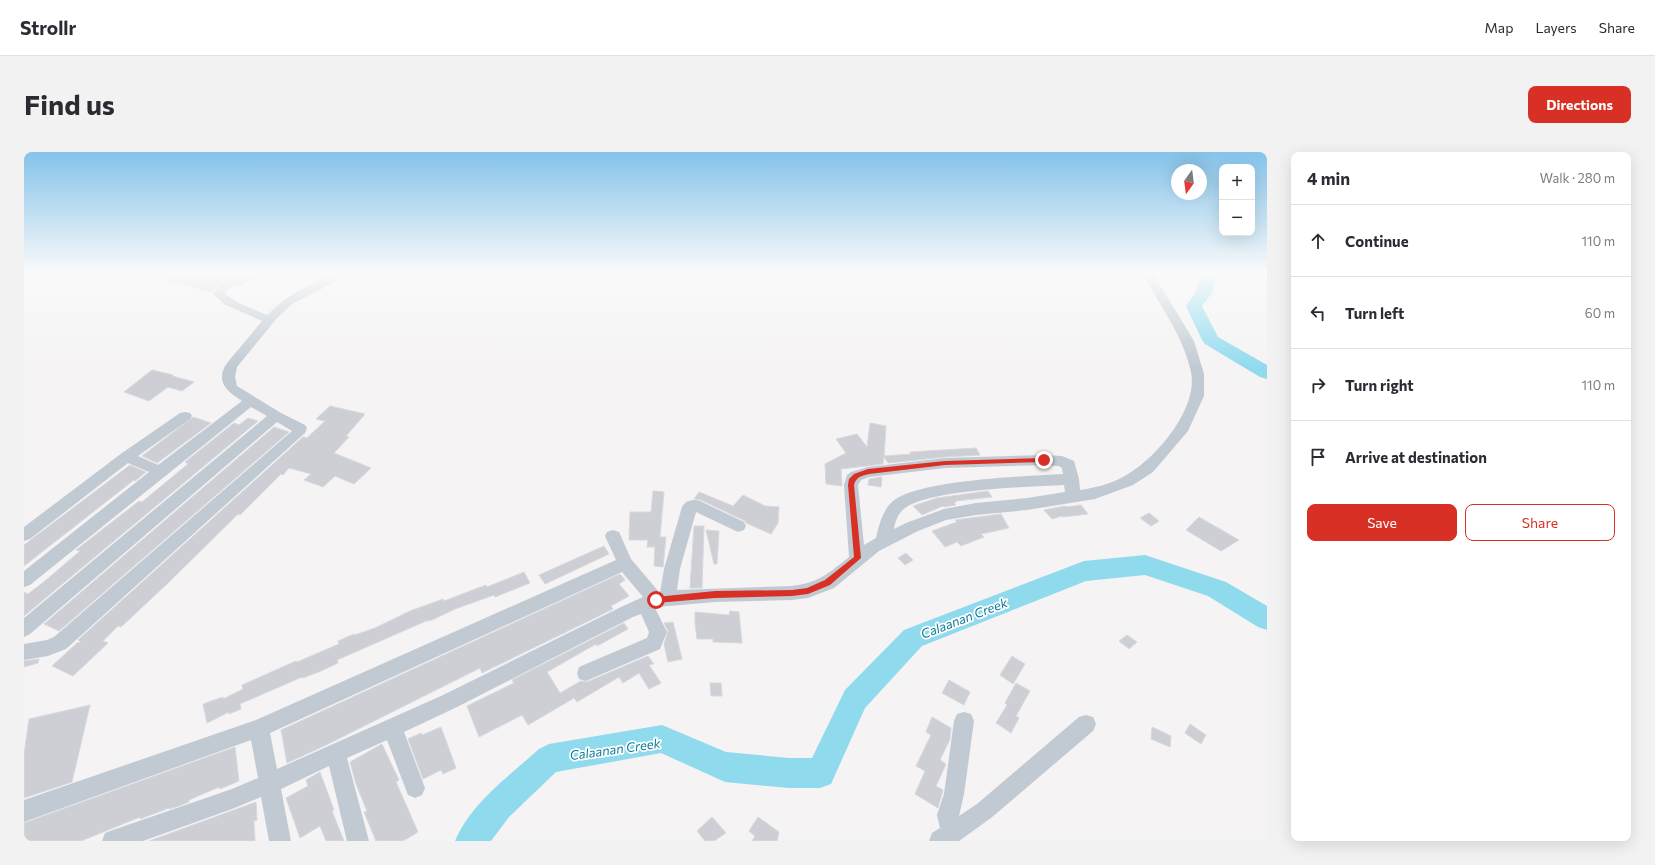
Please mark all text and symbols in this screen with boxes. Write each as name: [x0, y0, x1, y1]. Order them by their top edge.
text: Strollr: [20, 16, 76, 39]
text: Map: [1485, 19, 1513, 36]
text: Layers: [1535, 19, 1577, 36]
text: Share: [1599, 19, 1635, 36]
button: Directions: [1528, 86, 1631, 123]
text: Find us: [24, 87, 115, 121]
north arrow: [1171, 164, 1207, 200]
map controls: [1219, 164, 1255, 236]
button: +: [1219, 164, 1255, 200]
text: 4 min: [1307, 168, 1350, 189]
text: Walk · 280 m: [1540, 170, 1615, 186]
button: −: [1219, 200, 1255, 236]
icon: ahead: [1307, 230, 1329, 252]
text: Continue: [1345, 232, 1409, 250]
text: 110 m: [1582, 233, 1615, 249]
icon: left: [1307, 302, 1329, 324]
text: Turn left: [1345, 304, 1404, 322]
text: 60 m: [1585, 305, 1615, 321]
icon: right: [1307, 374, 1329, 396]
text: Turn right: [1345, 376, 1414, 394]
text: 110 m: [1582, 377, 1615, 393]
icon: arrive: [1307, 446, 1329, 468]
text: Arrive at destination: [1345, 448, 1487, 466]
route end: [1035, 451, 1053, 469]
button: Save: [1307, 504, 1457, 541]
button: Share: [1465, 504, 1615, 541]
route start: [647, 591, 665, 609]
water label: Calaanan Creek: [918, 594, 1010, 642]
water label: Calaanan Creek: [569, 735, 662, 763]

